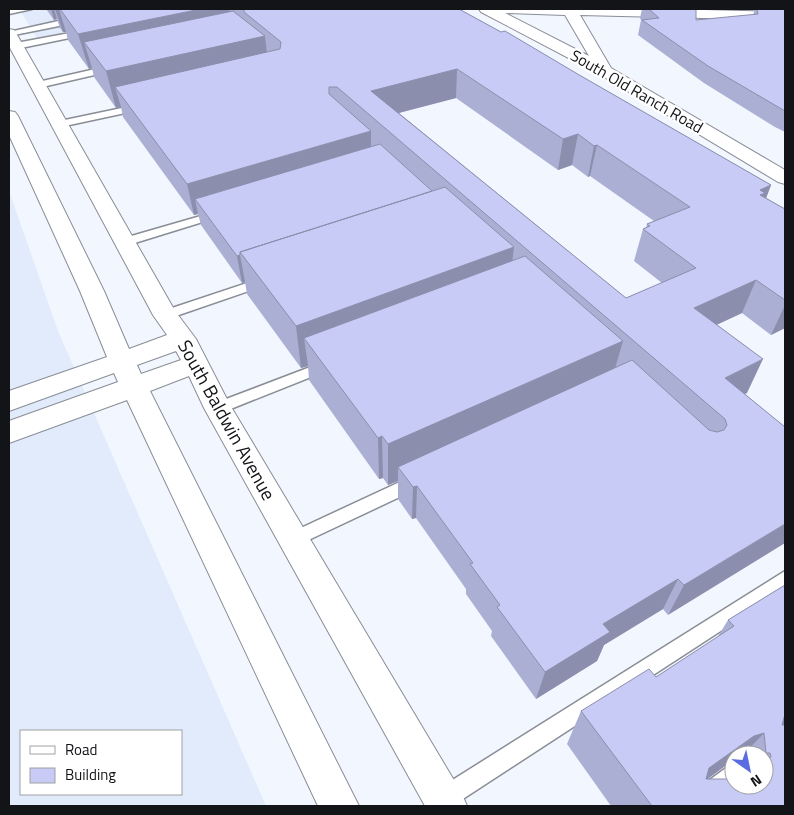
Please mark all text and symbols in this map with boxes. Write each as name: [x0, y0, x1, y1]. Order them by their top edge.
street label: South Old Ranch Road: [566, 43, 708, 139]
street label: South Baldwin Avenue: [171, 334, 284, 505]
legend: [20, 730, 182, 795]
text: Road: [65, 738, 97, 761]
north arrow: [724, 745, 774, 795]
text: Building: [65, 763, 116, 786]
text: N: [747, 770, 766, 793]

